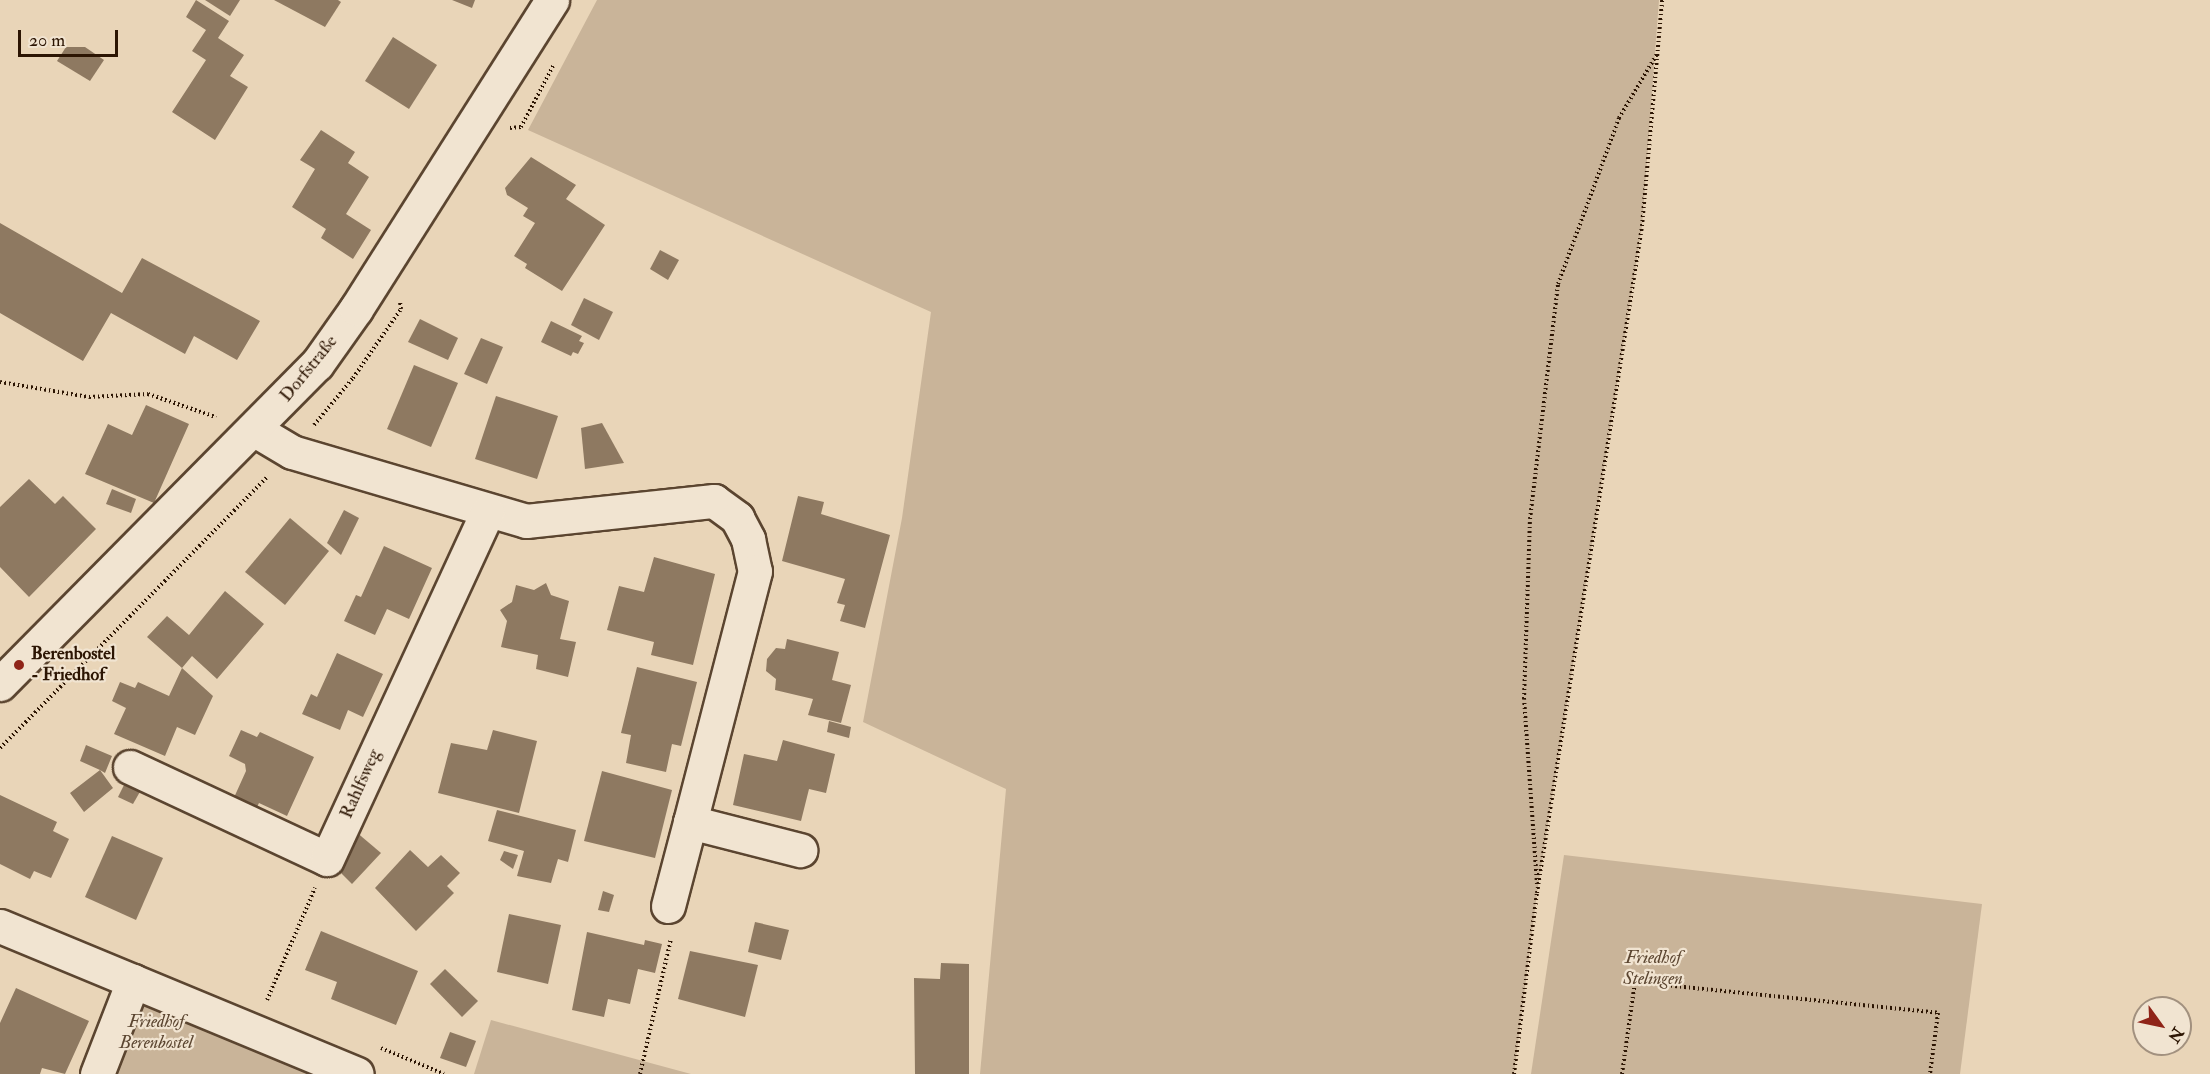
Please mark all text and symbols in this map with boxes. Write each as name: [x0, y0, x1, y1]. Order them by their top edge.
scale bar: [21, 18, 122, 56]
text: 20 m: [29, 29, 65, 52]
street label: Dorfstraße: [276, 331, 342, 407]
place label: Berenbostel - Friedhof: [31, 644, 115, 686]
marker: Berenbostel - Friedhof: [12, 658, 26, 672]
street label: Rahlfsweg: [336, 746, 386, 822]
park label: Friedhof Stelingen: [1623, 948, 1683, 990]
north arrow: [2132, 996, 2192, 1056]
park label: Friedhof Berenbostel: [119, 1012, 193, 1054]
text: N: [2163, 1023, 2188, 1046]

